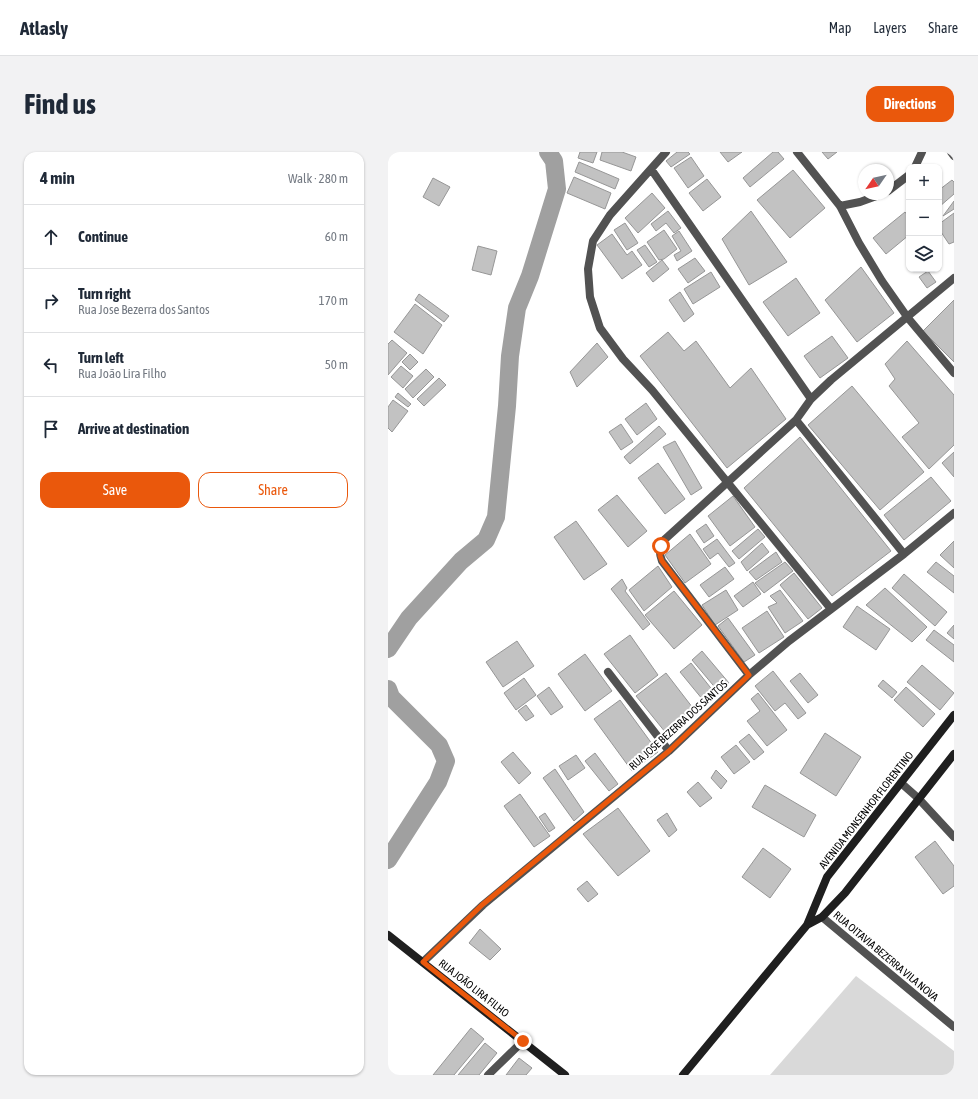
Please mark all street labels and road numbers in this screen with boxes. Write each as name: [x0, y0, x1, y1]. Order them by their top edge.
street label: RUA JOSE BEZERRA DOS SANTOS: [626, 677, 730, 772]
street label: AVENIDA MONSENHOR FLORENTINO: [816, 749, 916, 871]
street label: RUA OITAVIA BEZERRA VILA NOVA: [831, 909, 941, 1004]
street label: RUA JOÃO LIRA FILHO: [436, 957, 512, 1019]

